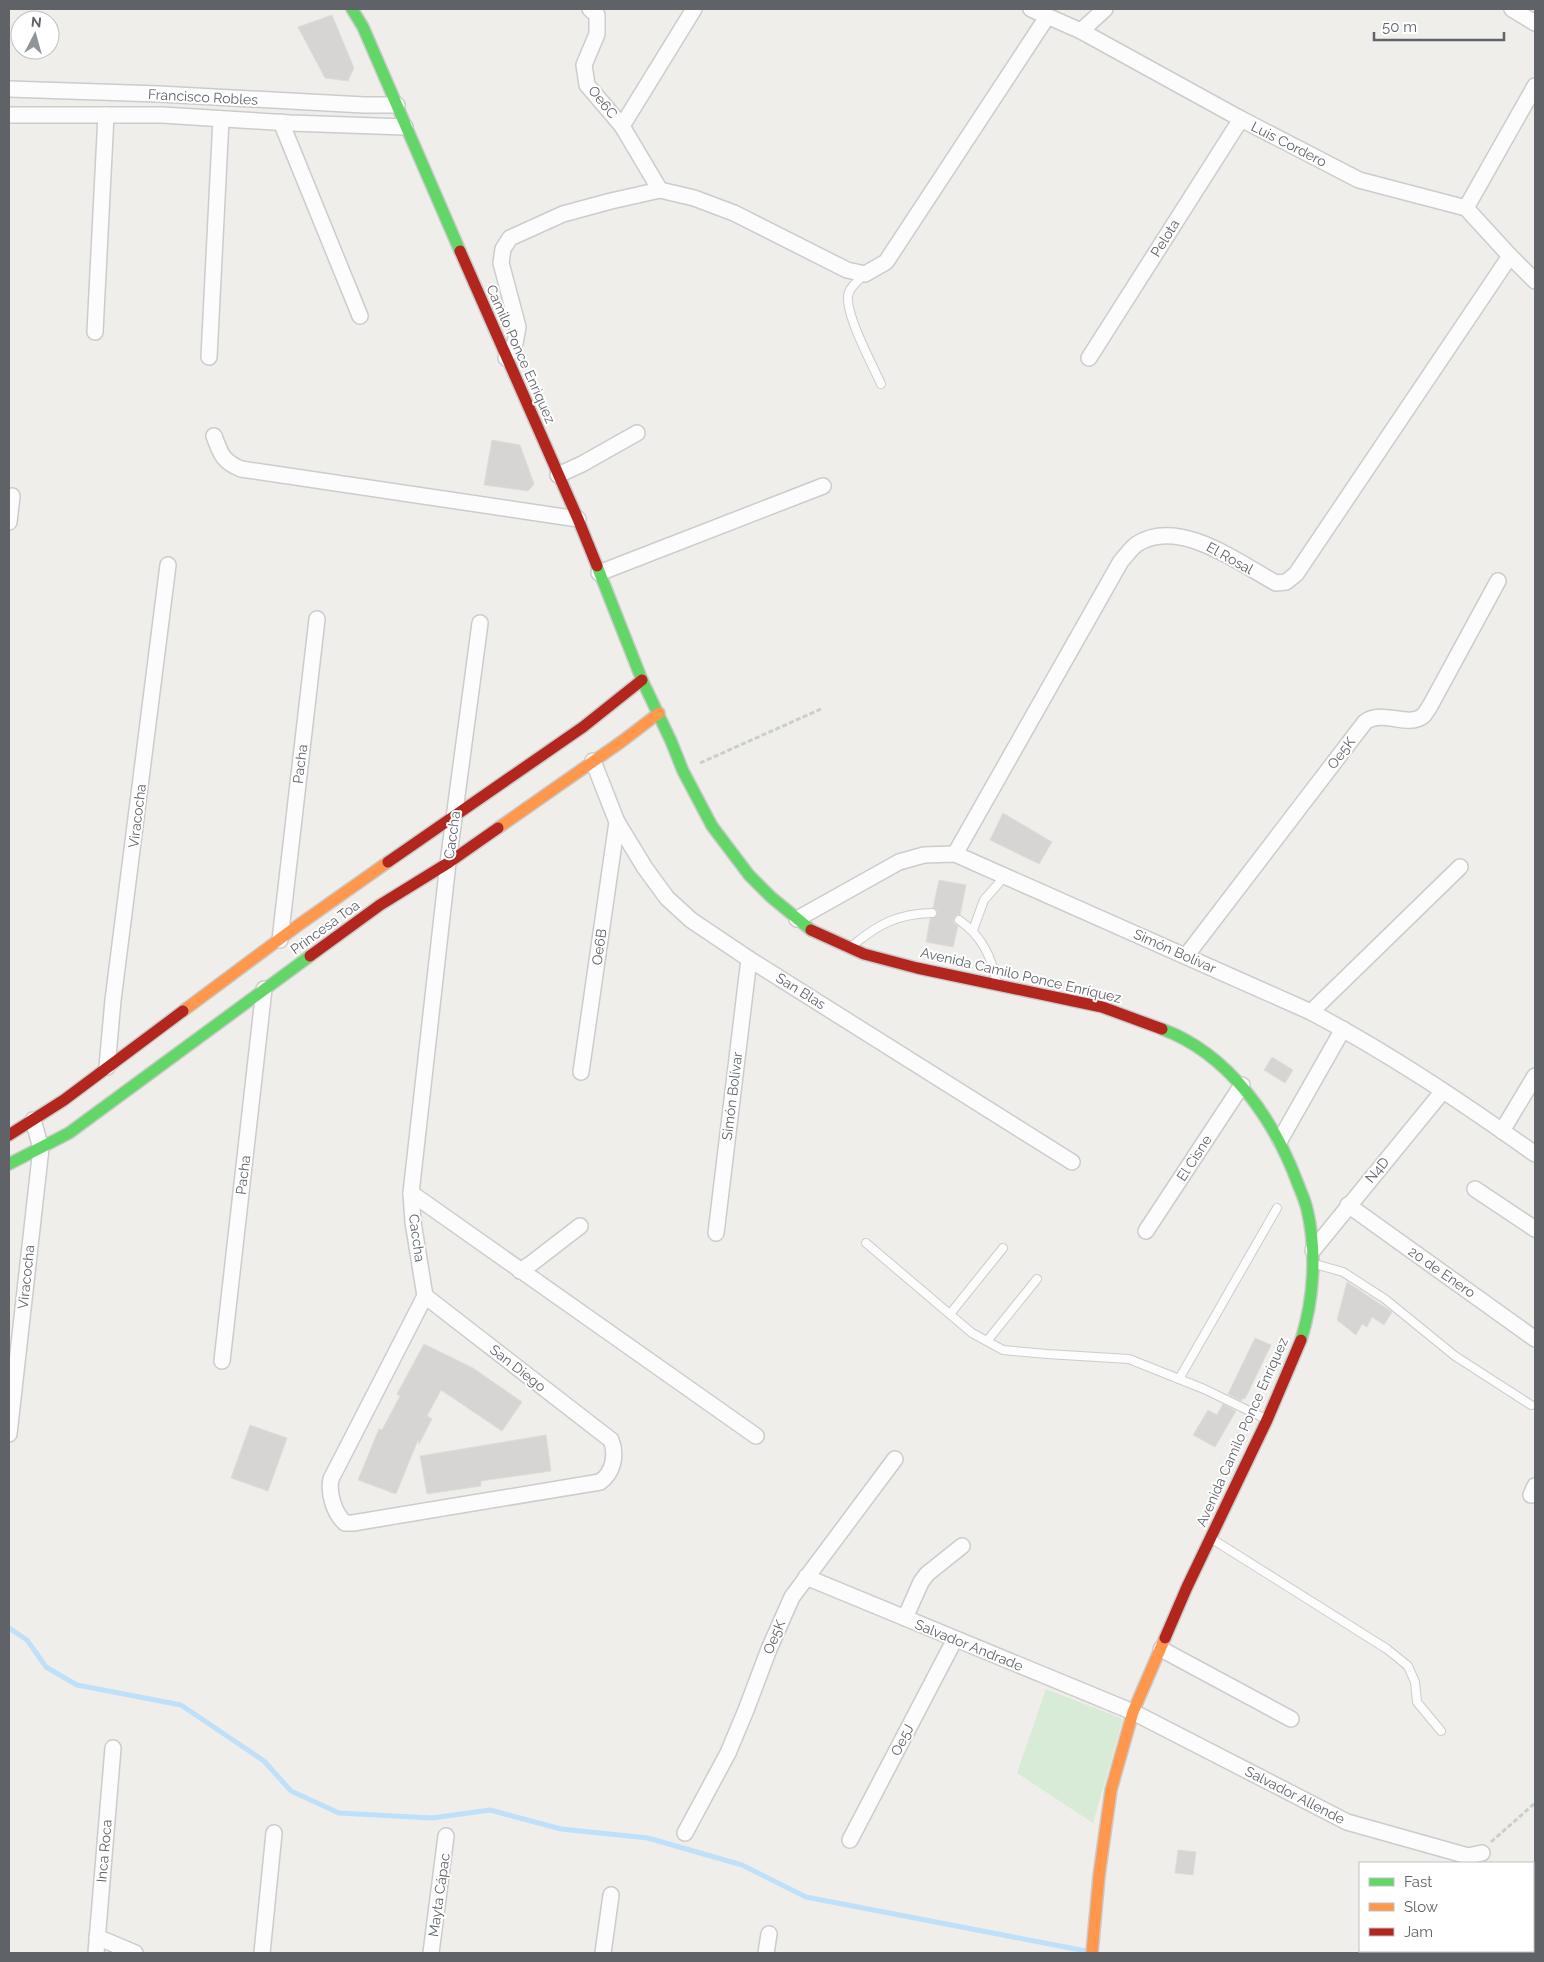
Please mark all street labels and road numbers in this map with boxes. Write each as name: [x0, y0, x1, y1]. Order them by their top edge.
street label: Oe6C: [585, 83, 621, 122]
street label: Francisco Robles: [148, 86, 259, 108]
street label: Luis Cordero: [1249, 118, 1329, 170]
street label: Pelota: [1147, 216, 1183, 260]
street label: Camilo Ponce Enrìquez: [483, 282, 559, 426]
street label: El Rosal: [1204, 539, 1256, 577]
street label: Oe5K: [1324, 734, 1358, 772]
street label: Pacha: [290, 743, 310, 785]
street label: Viracocha: [125, 783, 149, 849]
street label: Caccha: [441, 810, 463, 860]
street label: Princesa Toa: [287, 897, 363, 957]
street label: Simón Bolívar: [1131, 926, 1219, 976]
street label: Oe6B: [589, 928, 609, 966]
street label: Avenida Camilo Ponce Enríquez: [919, 944, 1123, 1006]
street label: San Blas: [773, 970, 829, 1013]
street label: Simón Bolívar: [719, 1051, 745, 1141]
street label: El Cisne: [1173, 1132, 1215, 1184]
street label: Pacha: [233, 1154, 253, 1196]
street label: N4D: [1362, 1154, 1392, 1186]
street label: Caccha: [406, 1213, 428, 1263]
street label: 20 de Enero: [1406, 1243, 1478, 1301]
street label: Viracocha: [15, 1244, 37, 1310]
street label: Avenida Camilo Ponce Enríquez: [1193, 1335, 1291, 1529]
street label: San Diego: [487, 1341, 549, 1395]
street label: Salvador Andrade: [913, 1616, 1025, 1674]
street label: Oe5K: [760, 1618, 788, 1656]
street label: Oe5J: [887, 1722, 917, 1758]
street label: Salvador Allende: [1242, 1763, 1348, 1827]
street label: Inca Roca: [93, 1819, 115, 1883]
street label: Mayta Cápac: [425, 1852, 453, 1938]

